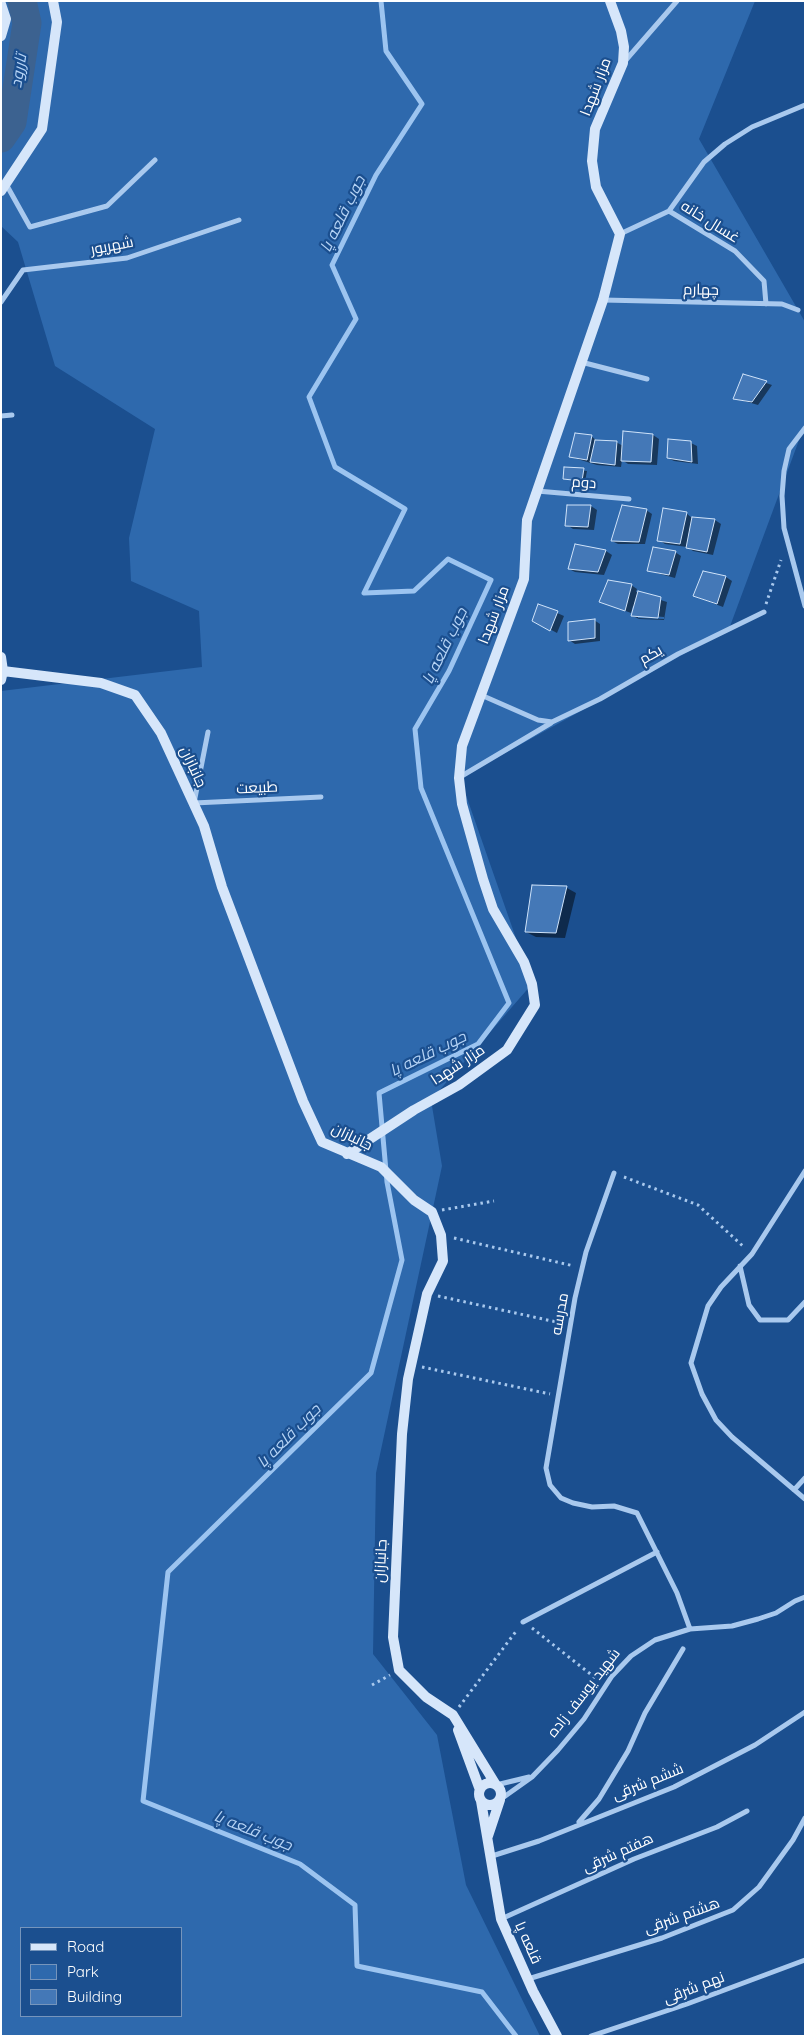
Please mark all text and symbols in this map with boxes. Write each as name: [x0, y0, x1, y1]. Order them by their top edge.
water label: تاررود: [7, 53, 31, 89]
street label: مزار شهدا: [577, 56, 615, 118]
water label: جوب قلعه پا: [316, 173, 370, 255]
street label: غسال خانه: [677, 197, 743, 247]
street label: شهریور: [89, 233, 135, 259]
street label: چهارم: [683, 281, 719, 299]
street label: دوم: [571, 473, 597, 493]
street label: مزار شهدا: [475, 584, 513, 646]
water label: جوب قلعه پا: [418, 605, 472, 687]
street label: یکم: [636, 641, 666, 669]
street label: جانبازان: [176, 743, 210, 791]
street label: طبیعت: [236, 778, 278, 798]
water label: جوب قلعه پا: [387, 1027, 469, 1081]
street label: مزار شهدا: [428, 1041, 488, 1089]
street label: جانبازان: [328, 1119, 376, 1155]
street label: مدرسه: [547, 1291, 573, 1337]
water label: جوب قلعه پا: [253, 1400, 325, 1472]
street label: جانبازان: [371, 1539, 391, 1583]
street label: شهید یوسف زاده: [544, 1645, 624, 1741]
street label: ششم شرقی: [610, 1760, 686, 1804]
water label: جوب قلعه پا: [211, 1807, 295, 1855]
street label: هفتم شرقی: [580, 1829, 656, 1877]
street label: هشتم شرقی: [642, 1894, 722, 1938]
street label: قلعه پا: [511, 1919, 545, 1967]
legend: [20, 1927, 182, 2017]
text: Road: [67, 1937, 104, 1956]
text: Park: [67, 1962, 99, 1981]
street label: نهم شرقی: [661, 1968, 727, 2008]
text: Building: [67, 1987, 122, 2006]

